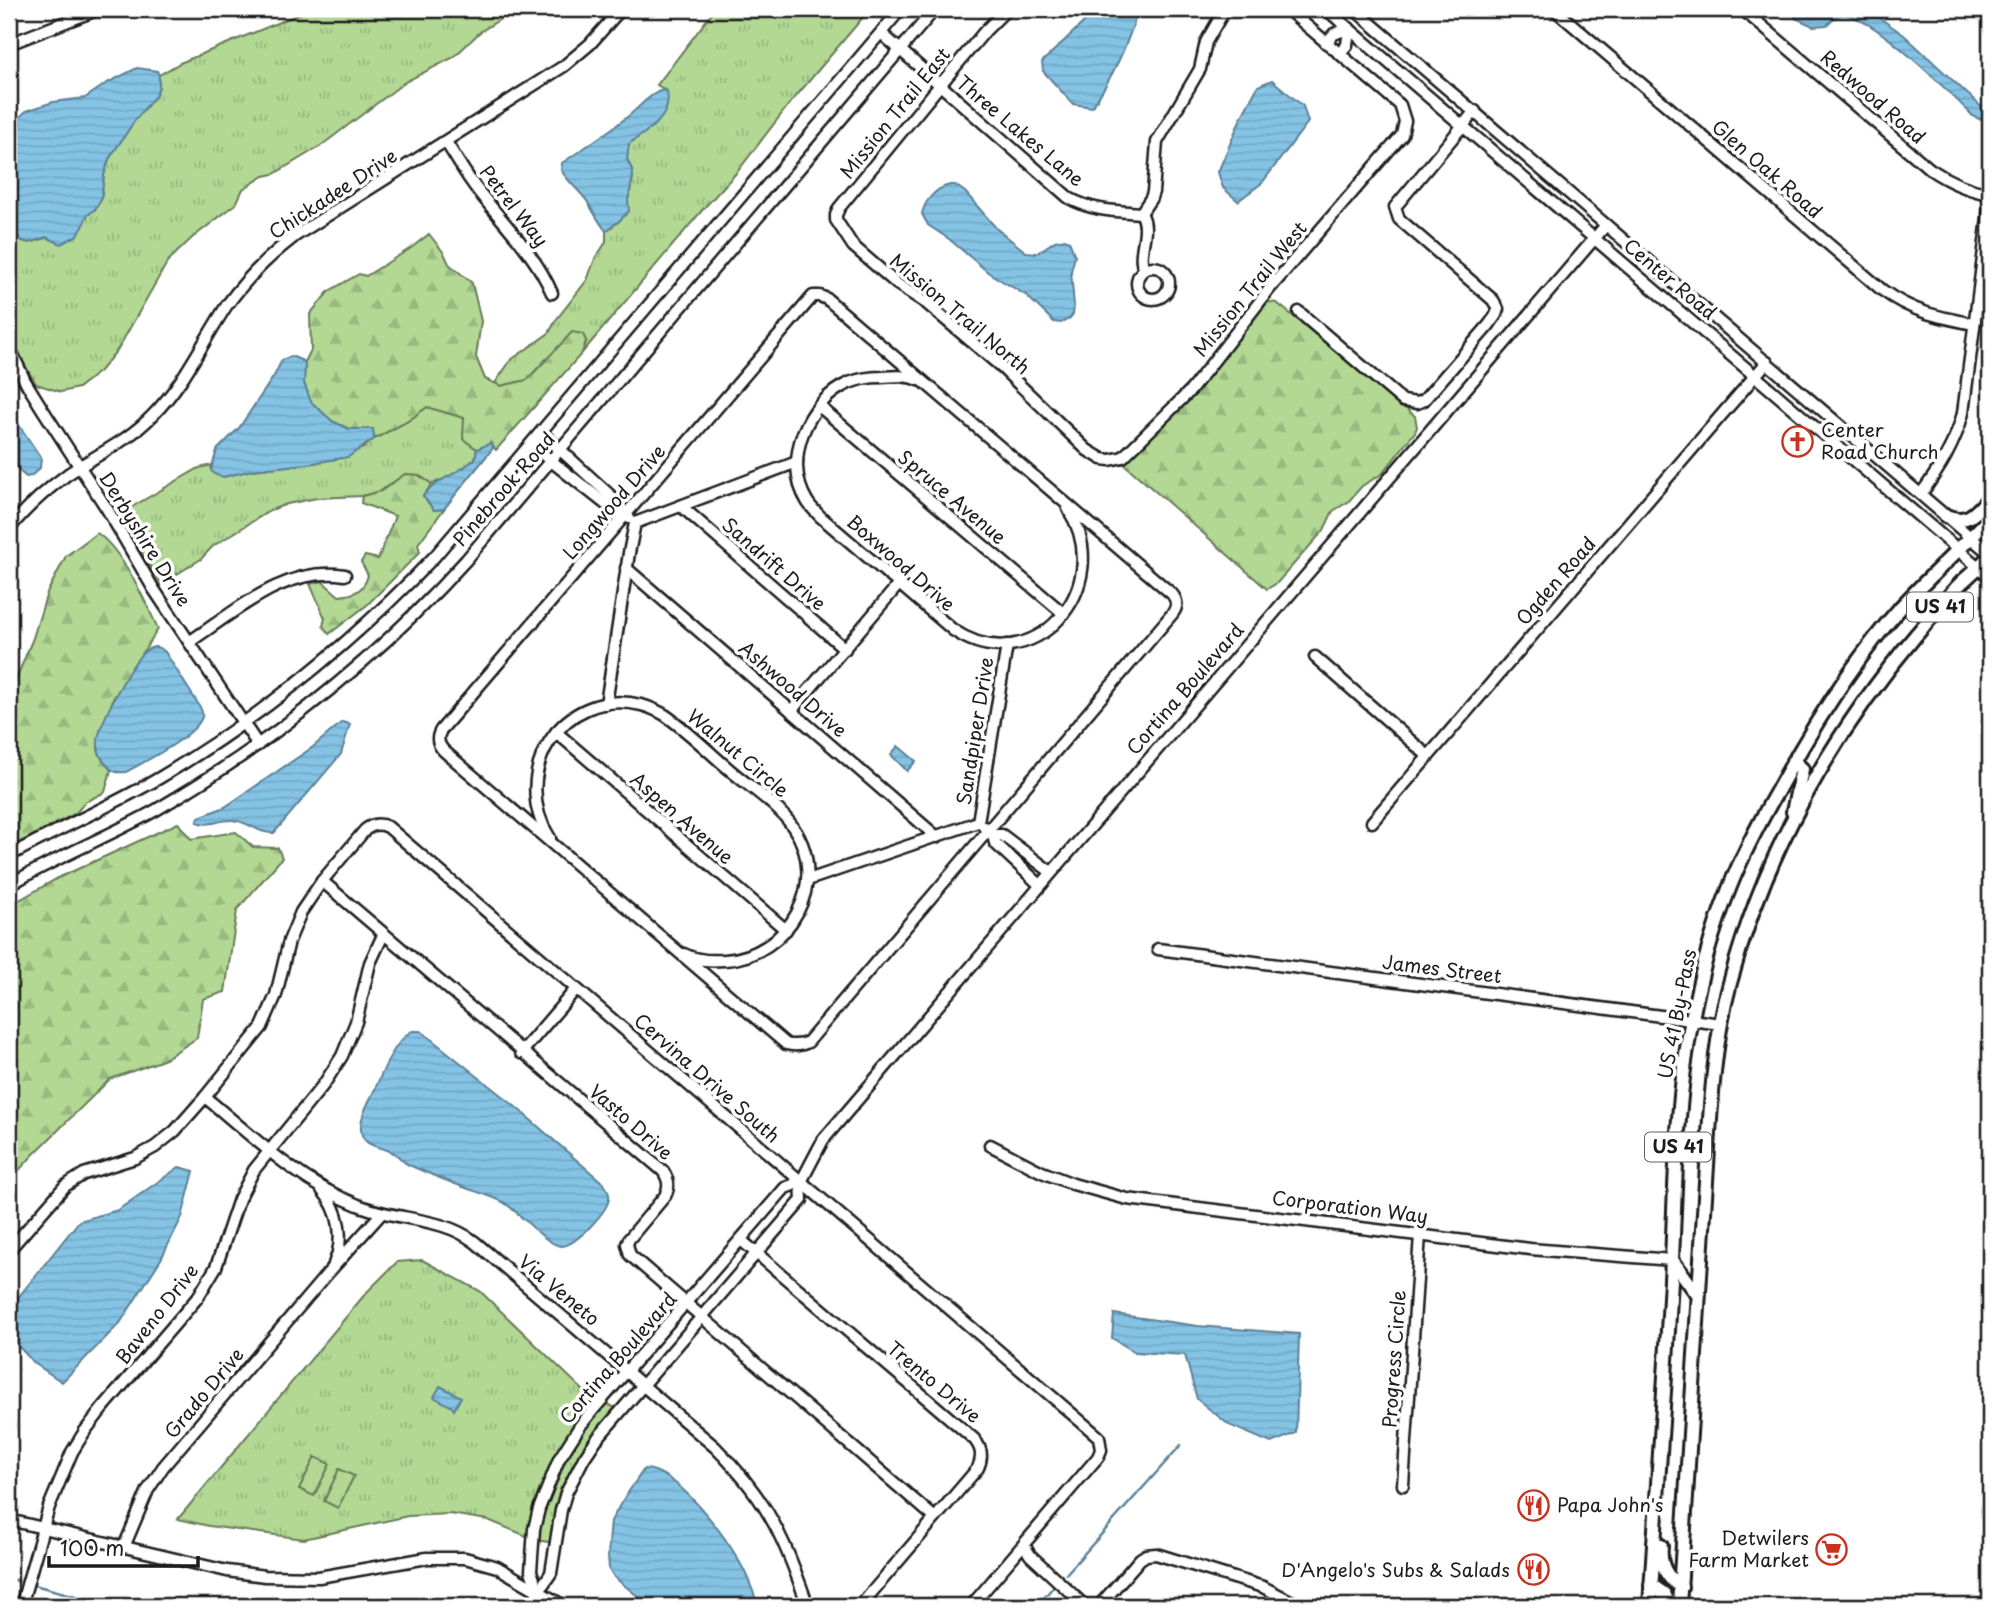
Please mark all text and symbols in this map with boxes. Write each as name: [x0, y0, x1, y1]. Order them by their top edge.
street label: Mission Trail East: [833, 41, 956, 184]
street label: Redwood Road: [1815, 43, 1932, 150]
street label: Three Lakes Lane: [951, 68, 1091, 192]
street label: Glen Oak Road: [1706, 112, 1829, 224]
street label: Chickadee Drive: [263, 141, 402, 245]
street label: Petrel Way: [474, 158, 556, 252]
street label: Mission Trail West: [1186, 214, 1313, 362]
street label: Center Road: [1618, 231, 1723, 326]
street label: Mission Trail North: [884, 246, 1037, 380]
place label: Center Road Church: [1821, 415, 1938, 465]
church icon: Center Road Church: [1781, 424, 1815, 458]
street label: Pinebrook Road: [446, 425, 561, 552]
street label: Longwood Drive: [555, 438, 671, 565]
street label: Spruce Avenue: [892, 443, 1013, 550]
street label: Derbyshire Drive: [93, 466, 199, 611]
street label: Boxwood Drive: [841, 507, 962, 617]
street label: Sandrift Drive: [716, 510, 833, 616]
street label: Ogden Road: [1509, 530, 1602, 631]
road number: US 41: [1907, 592, 1973, 622]
street label: Cortina Boulevard: [1119, 616, 1250, 760]
street label: Ashwood Drive: [734, 633, 854, 743]
street label: Sandpiper Drive: [949, 655, 999, 807]
street label: Walnut Circle: [682, 701, 796, 803]
street label: Aspen Avenue: [625, 765, 740, 870]
street label: James Street: [1381, 947, 1504, 989]
street label: US 41 By-Pass: [1650, 947, 1702, 1081]
street label: Cervina Drive South: [629, 1006, 787, 1149]
street label: Vasto Drive: [583, 1077, 680, 1166]
road number: US 41: [1645, 1132, 1711, 1162]
street label: Corporation Way: [1271, 1183, 1430, 1229]
street label: Via Veneto: [513, 1247, 606, 1332]
street label: Baveno Drive: [108, 1257, 204, 1369]
street label: Cortina Boulevard: [552, 1285, 683, 1429]
street label: Progress Circle: [1374, 1289, 1412, 1429]
street label: Trento Drive: [882, 1334, 988, 1429]
street label: Grado Drive: [157, 1341, 250, 1444]
restaurant icon: Papa John's: [1517, 1488, 1551, 1522]
place label: Papa John's: [1557, 1490, 1663, 1518]
place label: Detwilers Farm Market: [1688, 1523, 1809, 1573]
scale bar: [49, 1524, 198, 1568]
text: 100 m: [60, 1531, 124, 1563]
supermarket icon: Detwilers Farm Market: [1815, 1532, 1849, 1566]
restaurant icon: D'Angelo's Subs & Salads: [1516, 1553, 1550, 1587]
place label: D'Angelo's Subs & Salads: [1281, 1555, 1510, 1583]

